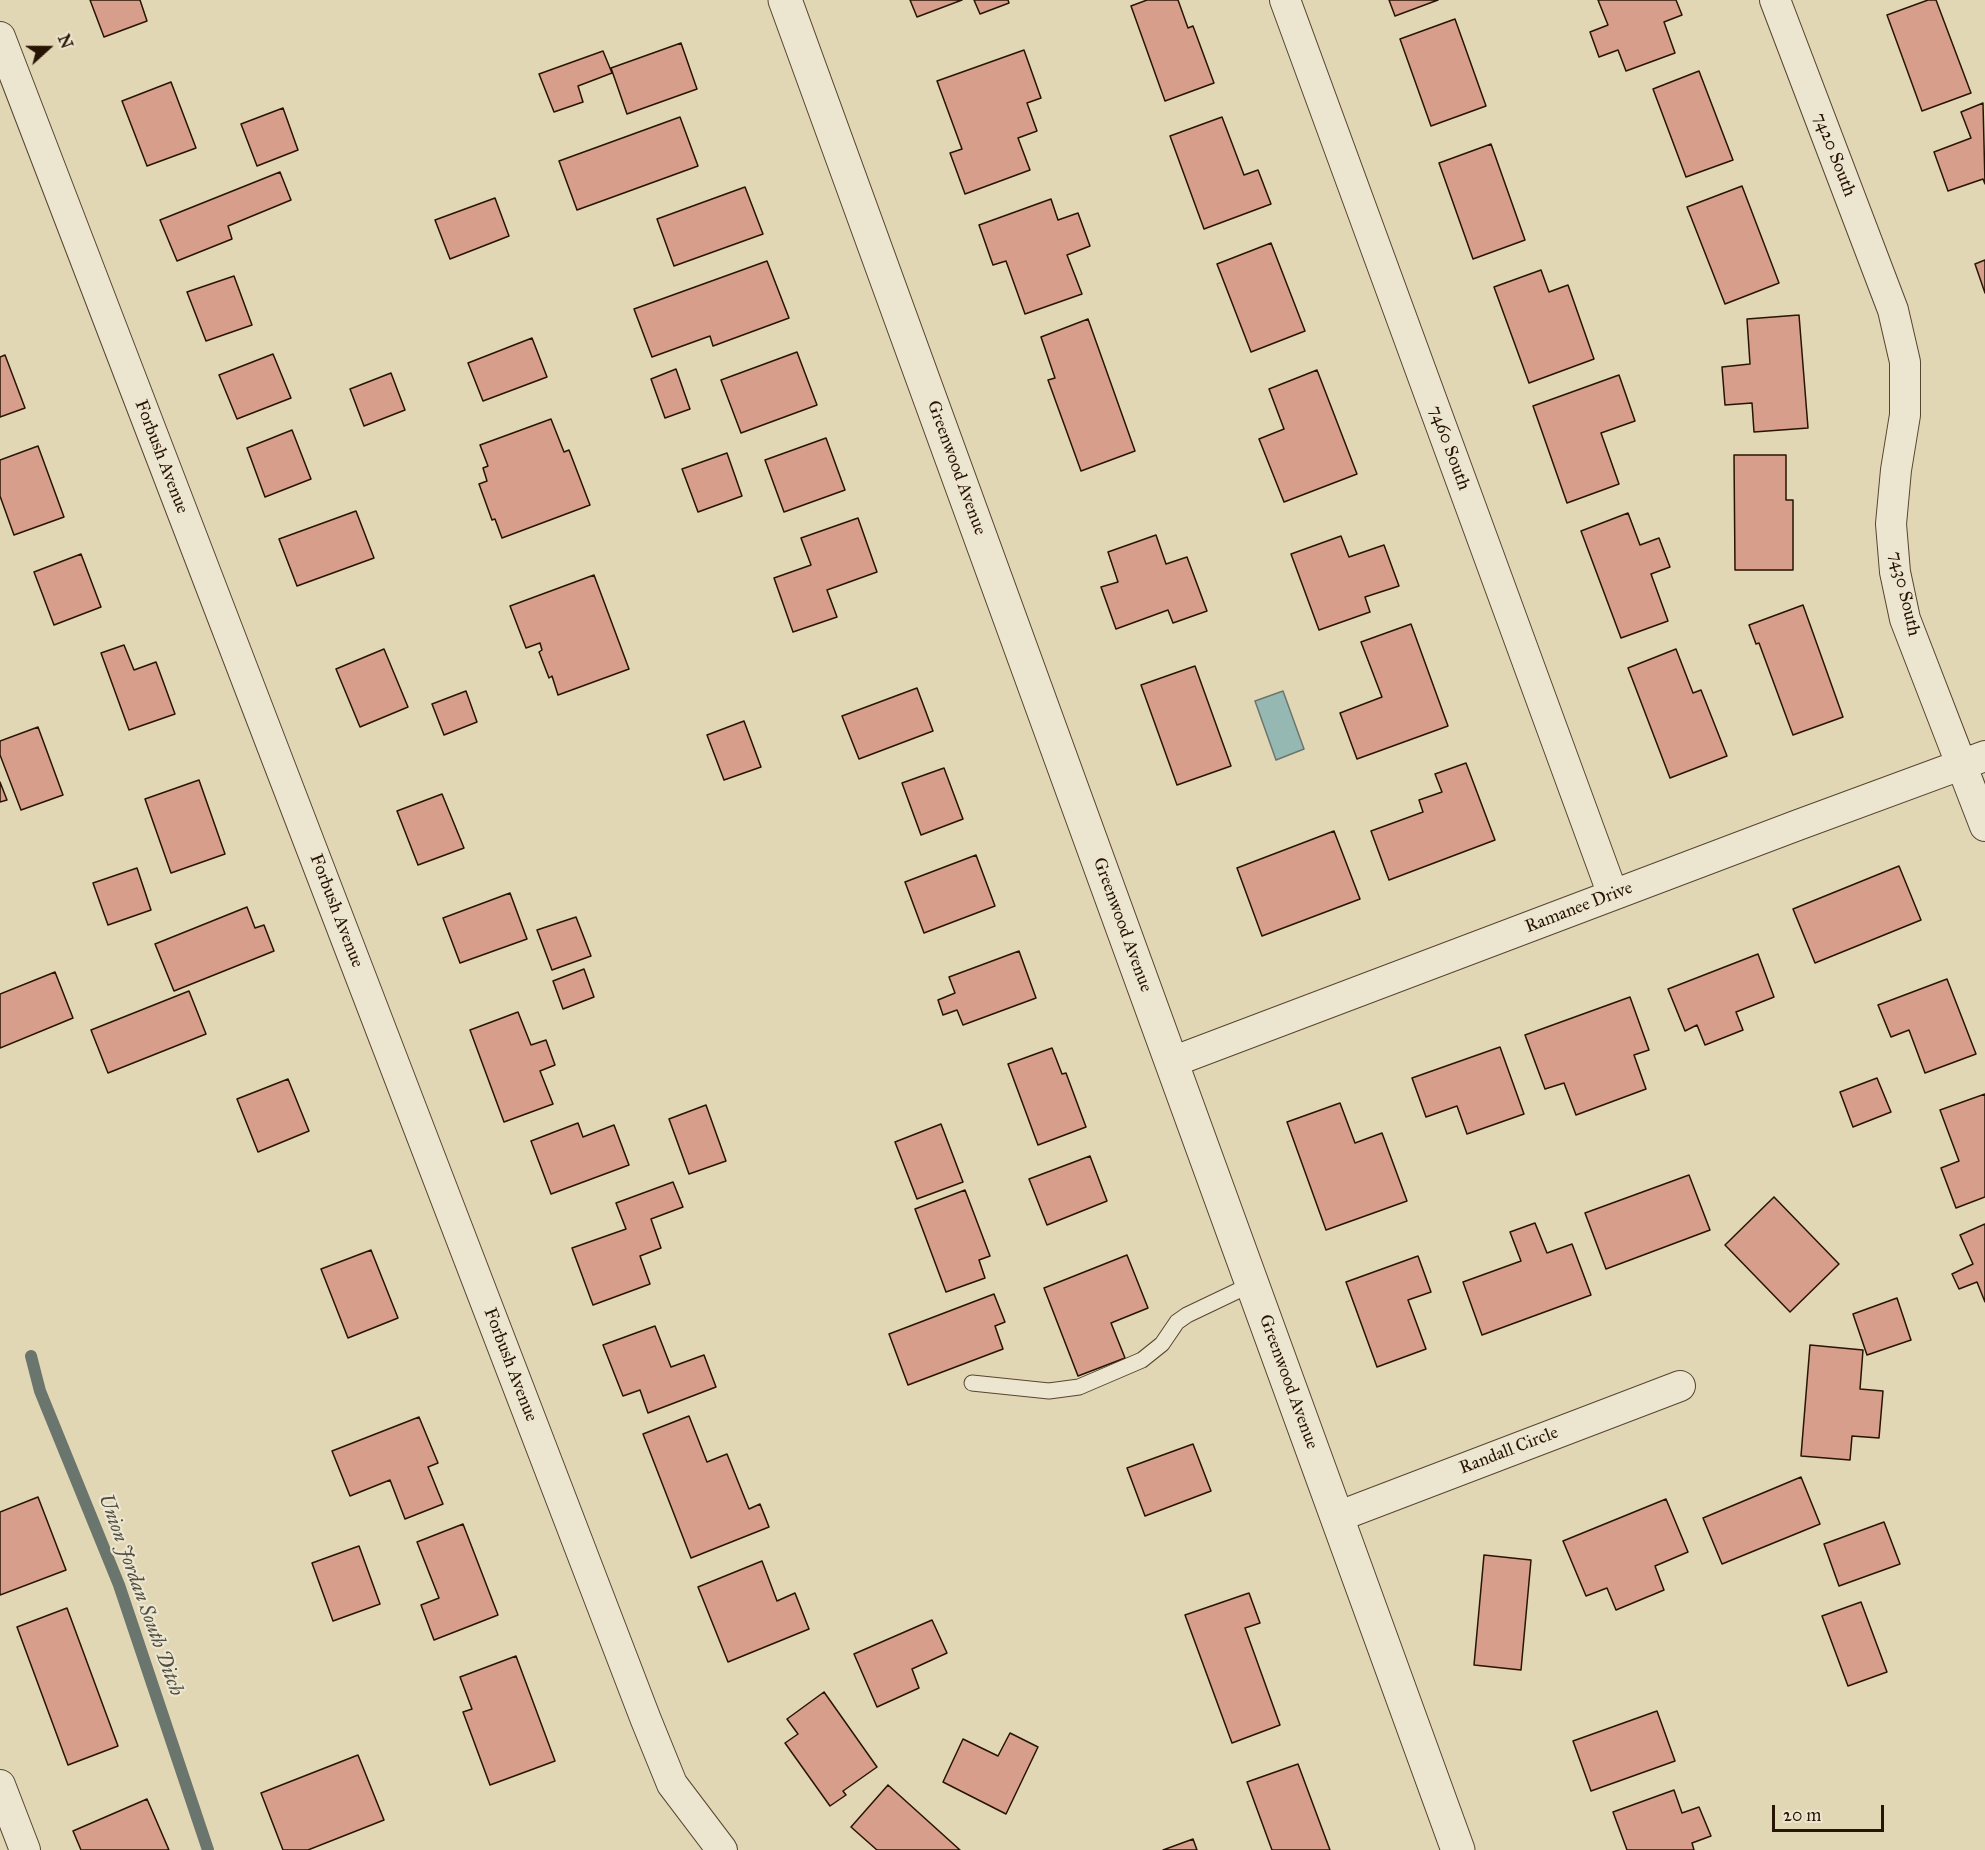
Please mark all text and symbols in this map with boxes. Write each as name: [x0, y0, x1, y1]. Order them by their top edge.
north arrow: [18, 18, 78, 78]
text: N: [54, 32, 77, 51]
street label: 7420 South: [1808, 110, 1860, 200]
street label: Forbush Avenue: [129, 397, 193, 517]
street label: Greenwood Avenue: [922, 398, 990, 538]
street label: 7460 South: [1424, 403, 1474, 493]
street label: 7430 South: [1884, 550, 1924, 638]
street label: Forbush Avenue: [304, 851, 368, 971]
street label: Greenwood Avenue: [1088, 855, 1156, 995]
street label: Ramanee Drive: [1522, 878, 1636, 938]
street label: Forbush Avenue: [478, 1305, 542, 1425]
street label: Greenwood Avenue: [1254, 1312, 1322, 1452]
street label: Randall Circle: [1457, 1422, 1561, 1480]
water label: Union Jordan South Ditch: [92, 1491, 188, 1699]
scale bar: [1775, 1793, 1888, 1831]
text: 20 m: [1783, 1804, 1821, 1826]

